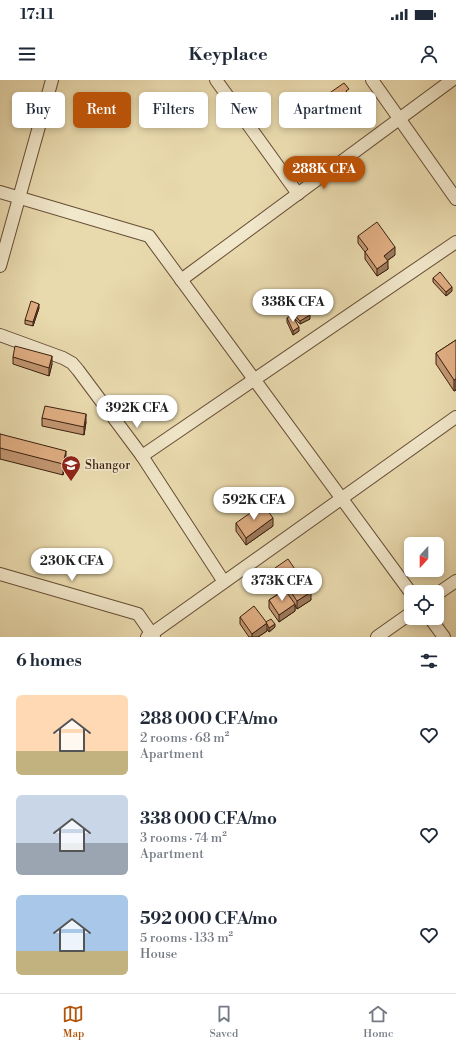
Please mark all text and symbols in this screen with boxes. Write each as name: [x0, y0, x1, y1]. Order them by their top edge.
text: 17:11: [20, 5, 54, 24]
icon: menu: [16, 43, 38, 65]
text: Keyplace: [188, 43, 268, 66]
icon: person: [418, 43, 440, 65]
chip: Buy: [12, 92, 65, 128]
chip: Rent: [73, 92, 131, 128]
chip: Filters: [139, 92, 208, 128]
chip: New: [216, 92, 271, 128]
chip: Apartment: [279, 92, 376, 128]
pin: 288K CFA: [283, 156, 365, 190]
text: 288K CFA: [292, 161, 356, 177]
pin: 338K CFA: [252, 289, 334, 323]
text: 338K CFA: [262, 294, 324, 310]
pin: 392K CFA: [96, 395, 178, 429]
text: 392K CFA: [105, 400, 169, 416]
school or university icon: Shangor: [60, 454, 82, 482]
place label: Shangor: [85, 458, 130, 473]
pin: 592K CFA: [213, 487, 295, 521]
text: 592K CFA: [222, 492, 286, 508]
north arrow: [404, 537, 444, 577]
map controls: [404, 537, 444, 625]
pin: 230K CFA: [31, 548, 113, 582]
text: 230K CFA: [40, 553, 104, 569]
pin: 373K CFA: [241, 568, 323, 602]
text: 373K CFA: [251, 573, 313, 589]
button: locate: [404, 585, 444, 625]
text: 6 homes: [16, 650, 82, 672]
icon: filters: [418, 650, 440, 672]
text: 288 000 CFA/mo: [140, 708, 278, 730]
icon: home: [48, 711, 96, 759]
icon: heart: [418, 724, 440, 746]
text: 2 rooms · 68 m²: [140, 730, 229, 746]
text: Apartment: [140, 746, 204, 762]
text: 338 000 CFA/mo: [140, 808, 277, 830]
icon: home: [48, 811, 96, 859]
icon: heart: [418, 824, 440, 846]
text: 3 rooms · 74 m²: [140, 830, 227, 846]
text: Apartment: [140, 846, 204, 862]
text: 592 000 CFA/mo: [140, 908, 278, 930]
icon: home: [48, 911, 96, 959]
icon: heart: [418, 924, 440, 946]
text: 5 rooms · 133 m²: [140, 930, 233, 946]
text: House: [140, 946, 177, 962]
tab: Map: [62, 1003, 84, 1041]
tab: Saved: [209, 1003, 238, 1041]
tab: Home: [363, 1003, 394, 1041]

